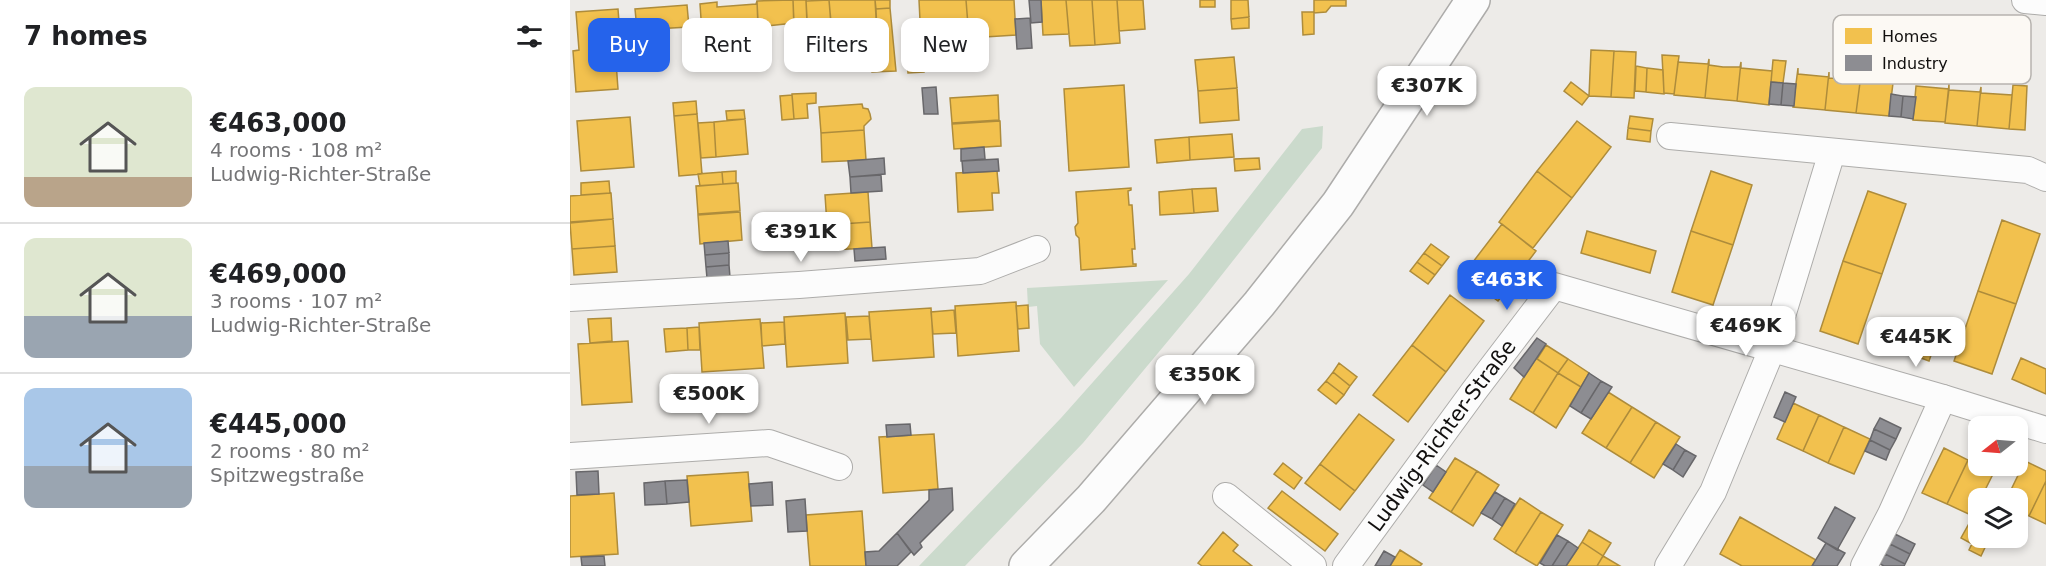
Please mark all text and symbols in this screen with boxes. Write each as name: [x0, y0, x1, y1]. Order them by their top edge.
legend: [1833, 15, 2031, 84]
chip: Buy: [588, 18, 670, 72]
chip: Rent: [682, 18, 772, 72]
chip: Filters: [784, 18, 889, 72]
chip: New: [901, 18, 989, 72]
icon: filters: [513, 20, 546, 53]
text: 7 homes: [24, 21, 148, 51]
text: Homes: [1882, 27, 1938, 46]
text: Industry: [1882, 54, 1948, 73]
pin: €307K: [1385, 66, 1469, 117]
text: €307K: [1391, 73, 1463, 97]
text: €463,000: [210, 108, 347, 138]
icon: home: [72, 111, 144, 183]
text: 4 rooms · 108 m²: [210, 138, 382, 162]
text: Ludwig-Richter-Straße: [210, 162, 431, 186]
pin: €391K: [759, 212, 843, 263]
text: €391K: [765, 219, 837, 243]
text: €469,000: [210, 259, 347, 289]
pin: €463K: [1465, 260, 1549, 311]
icon: home: [72, 262, 144, 334]
text: €463K: [1471, 267, 1543, 291]
text: 3 rooms · 107 m²: [210, 289, 382, 313]
pin: €469K: [1704, 306, 1788, 357]
text: Ludwig-Richter-Straße: [210, 313, 431, 337]
text: €469K: [1710, 313, 1782, 337]
pin: €445K: [1874, 317, 1958, 368]
text: €445K: [1880, 324, 1952, 348]
street label: Ludwig-Richter-Straße: [1363, 335, 1521, 536]
pin: €350K: [1163, 355, 1247, 406]
text: €350K: [1169, 362, 1241, 386]
pin: €500K: [667, 374, 751, 425]
text: €500K: [673, 381, 745, 405]
text: €445,000: [210, 409, 347, 439]
icon: home: [72, 412, 144, 484]
north arrow: [1968, 416, 2028, 476]
map controls: [1968, 416, 2028, 548]
text: 2 rooms · 80 m²: [210, 439, 370, 463]
text: Spitzwegstraße: [210, 463, 364, 487]
button: layers: [1968, 488, 2028, 548]

